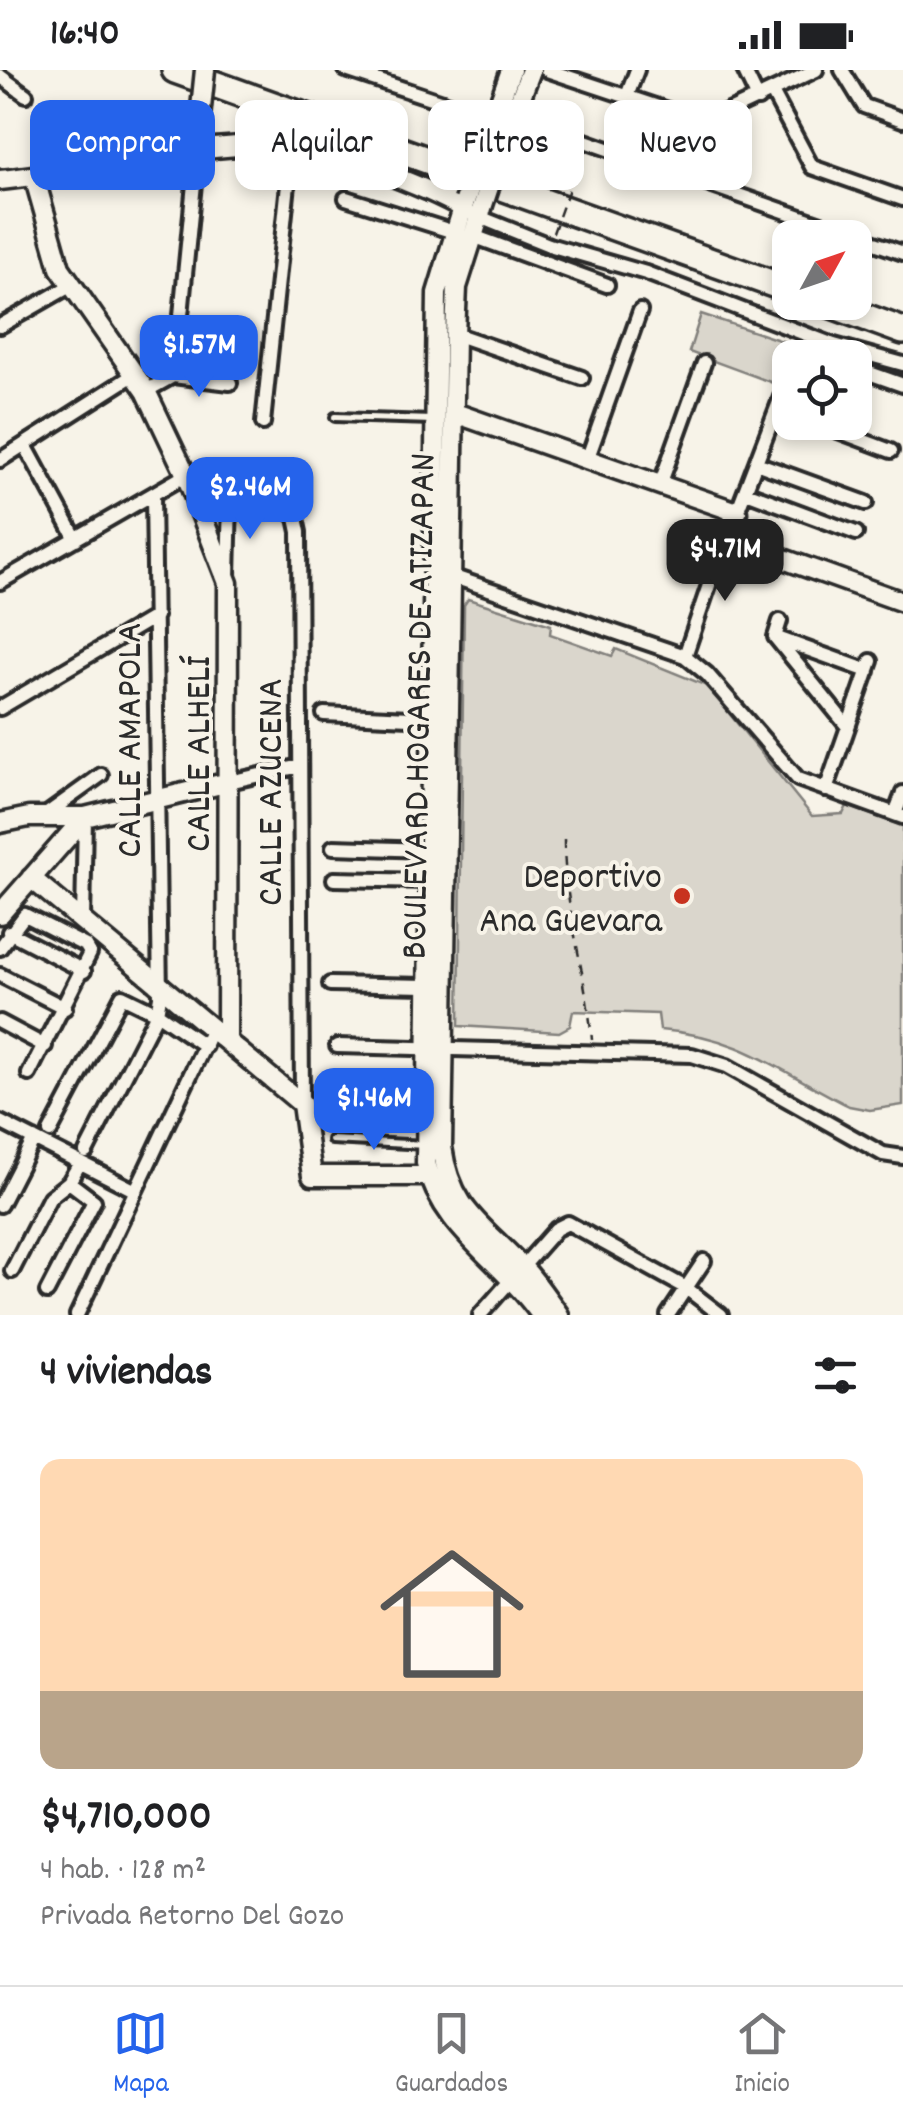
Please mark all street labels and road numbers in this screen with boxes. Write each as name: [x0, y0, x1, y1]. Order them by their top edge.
street label: BOULEVARD HOGARES DE ATIZAPAN: [390, 452, 453, 960]
street label: CALLE AMAPOLA: [105, 622, 160, 858]
street label: CALLE ALHELÍ: [174, 655, 229, 852]
street label: CALLE AZUCENA: [246, 678, 301, 906]

